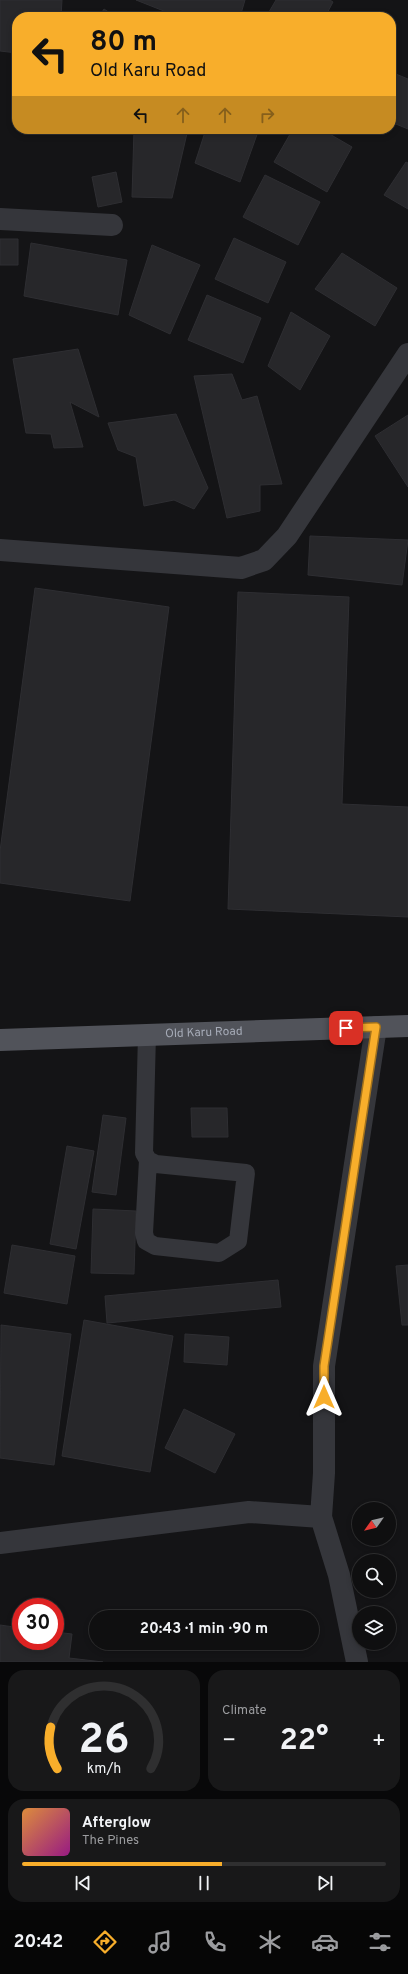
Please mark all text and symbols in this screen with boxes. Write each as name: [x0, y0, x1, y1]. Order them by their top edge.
text: 80 m: [90, 25, 157, 61]
icon: left: [24, 28, 76, 80]
text: Old Karu Road: [90, 60, 206, 83]
icon: left: [130, 104, 152, 126]
icon: ahead: [172, 104, 194, 126]
icon: ahead: [214, 104, 236, 126]
icon: right: [256, 104, 278, 126]
pin: [329, 1011, 363, 1045]
icon: arrive: [335, 1017, 357, 1039]
street label: Old Karu Road: [165, 1024, 243, 1042]
position arrow: [303, 1376, 345, 1418]
north arrow: [352, 1502, 396, 1546]
map controls: [352, 1502, 396, 1650]
button: search: [352, 1554, 396, 1598]
speed limit sign: 30: [12, 1598, 64, 1650]
button: layers: [352, 1606, 396, 1650]
text: 20:43 · 1 min · 90 m: [140, 1620, 268, 1639]
text: Climate: [222, 1703, 267, 1719]
text: 26: [79, 1714, 130, 1767]
text: 22°: [279, 1723, 329, 1760]
text: −: [222, 1728, 236, 1755]
text: +: [372, 1728, 386, 1755]
text: km/h: [87, 1759, 121, 1777]
text: Afterglow: [82, 1814, 151, 1833]
text: The Pines: [82, 1833, 139, 1849]
icon: previous: [72, 1872, 94, 1894]
icon: pause: [193, 1872, 215, 1894]
icon: next: [314, 1872, 336, 1894]
icon: directions: [91, 1928, 119, 1956]
icon: music: [146, 1928, 174, 1956]
icon: phone: [201, 1928, 229, 1956]
icon: climate: [256, 1928, 284, 1956]
icon: car: [311, 1928, 339, 1956]
icon: filters: [366, 1928, 394, 1956]
text: 20:42: [14, 1931, 63, 1954]

